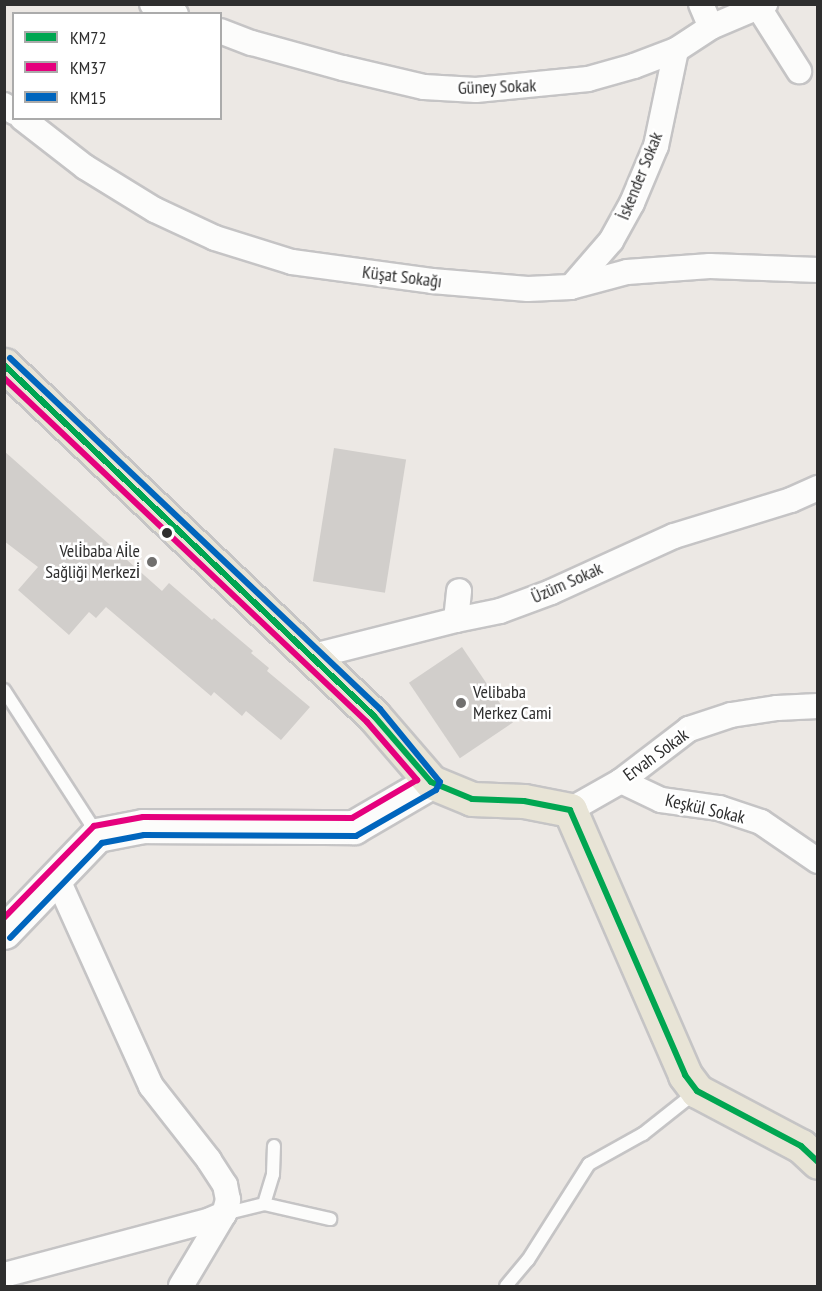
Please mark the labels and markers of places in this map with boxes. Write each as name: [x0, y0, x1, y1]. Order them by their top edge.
unlabelled marker: [161, 527, 173, 539]
place label: Veli̇baba Ai̇le Sağliği Merkezi̇: [45, 541, 140, 584]
marker: Veli̇baba Ai̇le Sağliği Merkezi̇: [145, 555, 159, 569]
place label: Velibaba Merkez Cami: [473, 682, 552, 724]
marker: Velibaba Merkez Cami: [454, 696, 468, 710]

